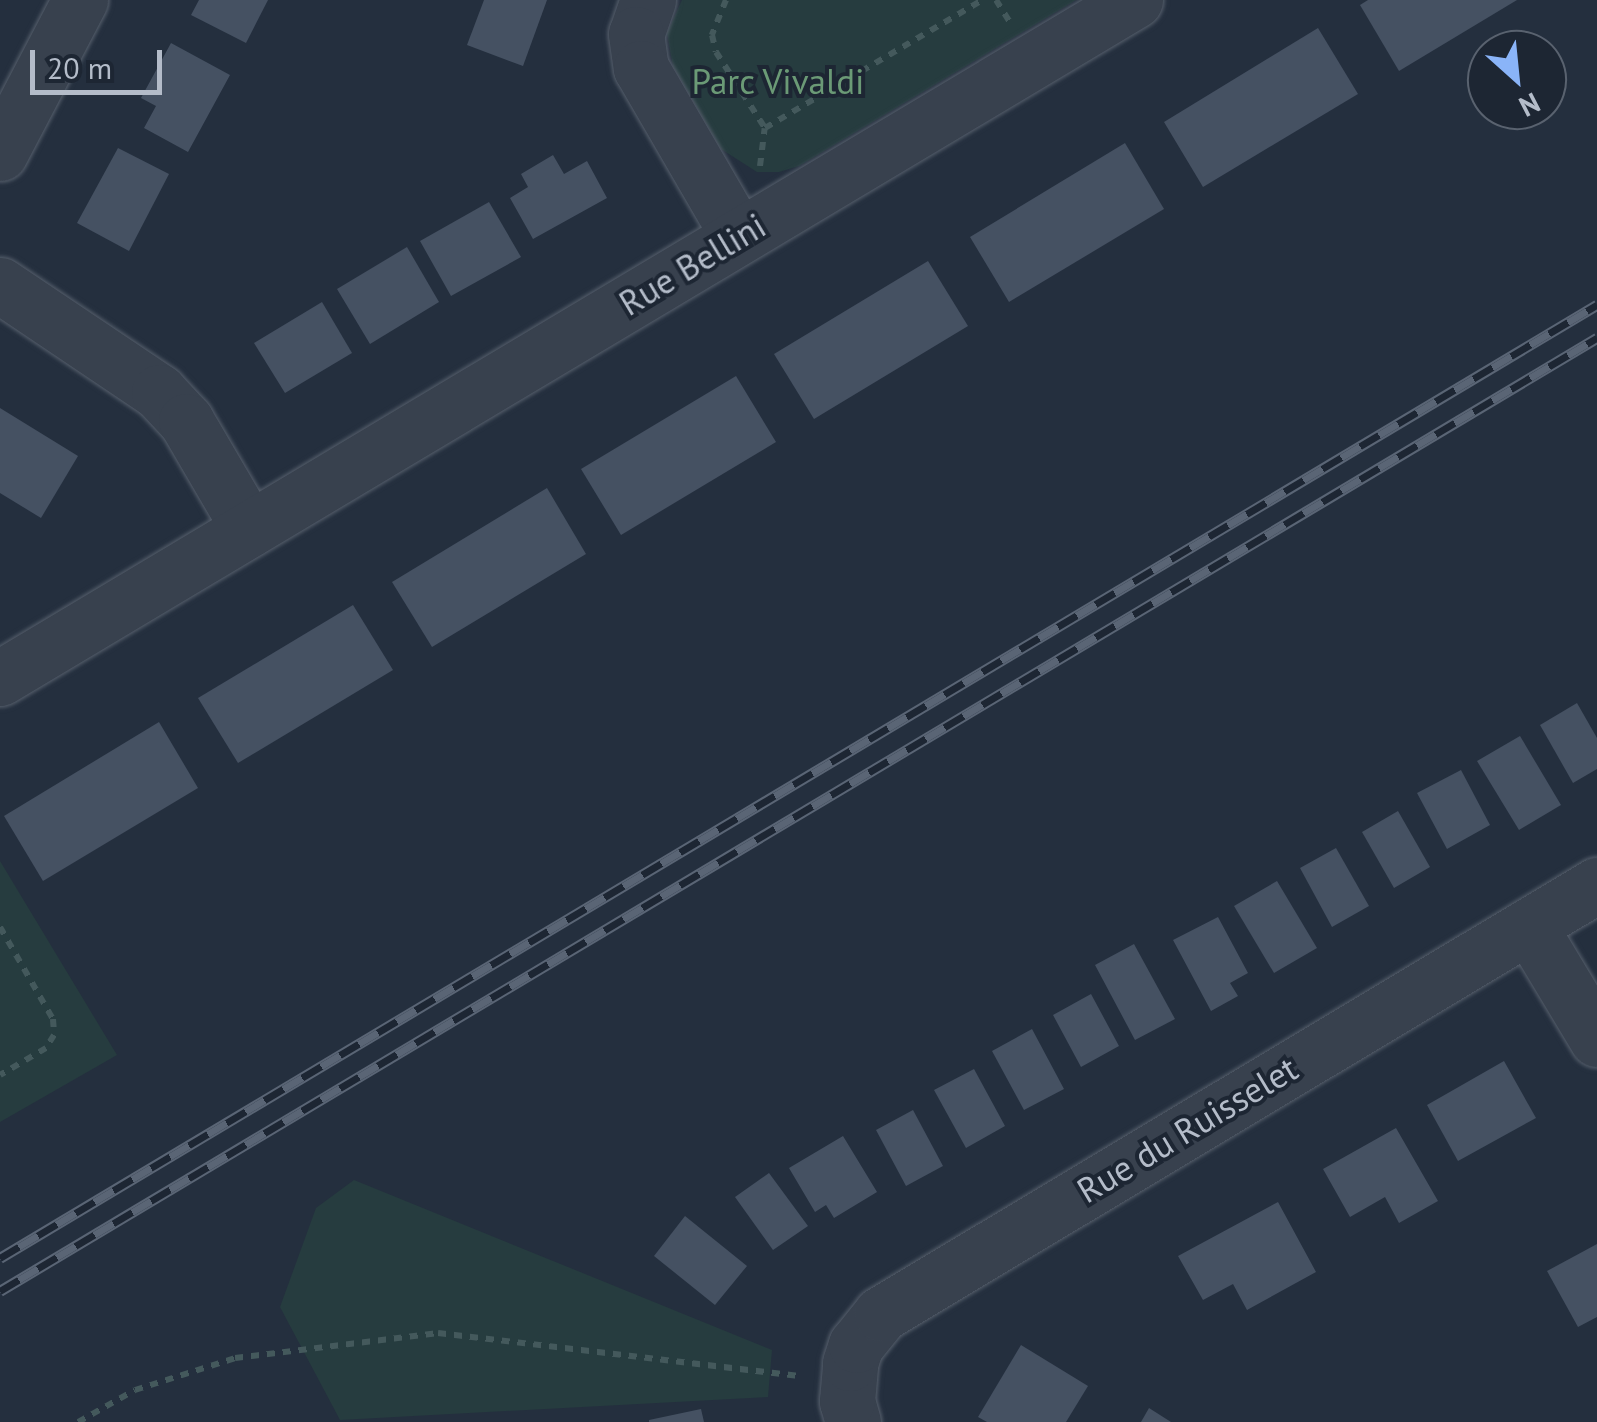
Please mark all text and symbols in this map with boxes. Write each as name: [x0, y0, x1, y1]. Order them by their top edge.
scale bar: [35, 30, 168, 92]
north arrow: [1467, 30, 1567, 130]
text: 20 m: [47, 48, 112, 87]
park label: Parc Vivaldi: [691, 60, 865, 102]
text: N: [1513, 85, 1547, 126]
street label: Rue Bellini: [611, 204, 773, 324]
street label: Rue du Ruisselet: [1069, 1047, 1305, 1211]

